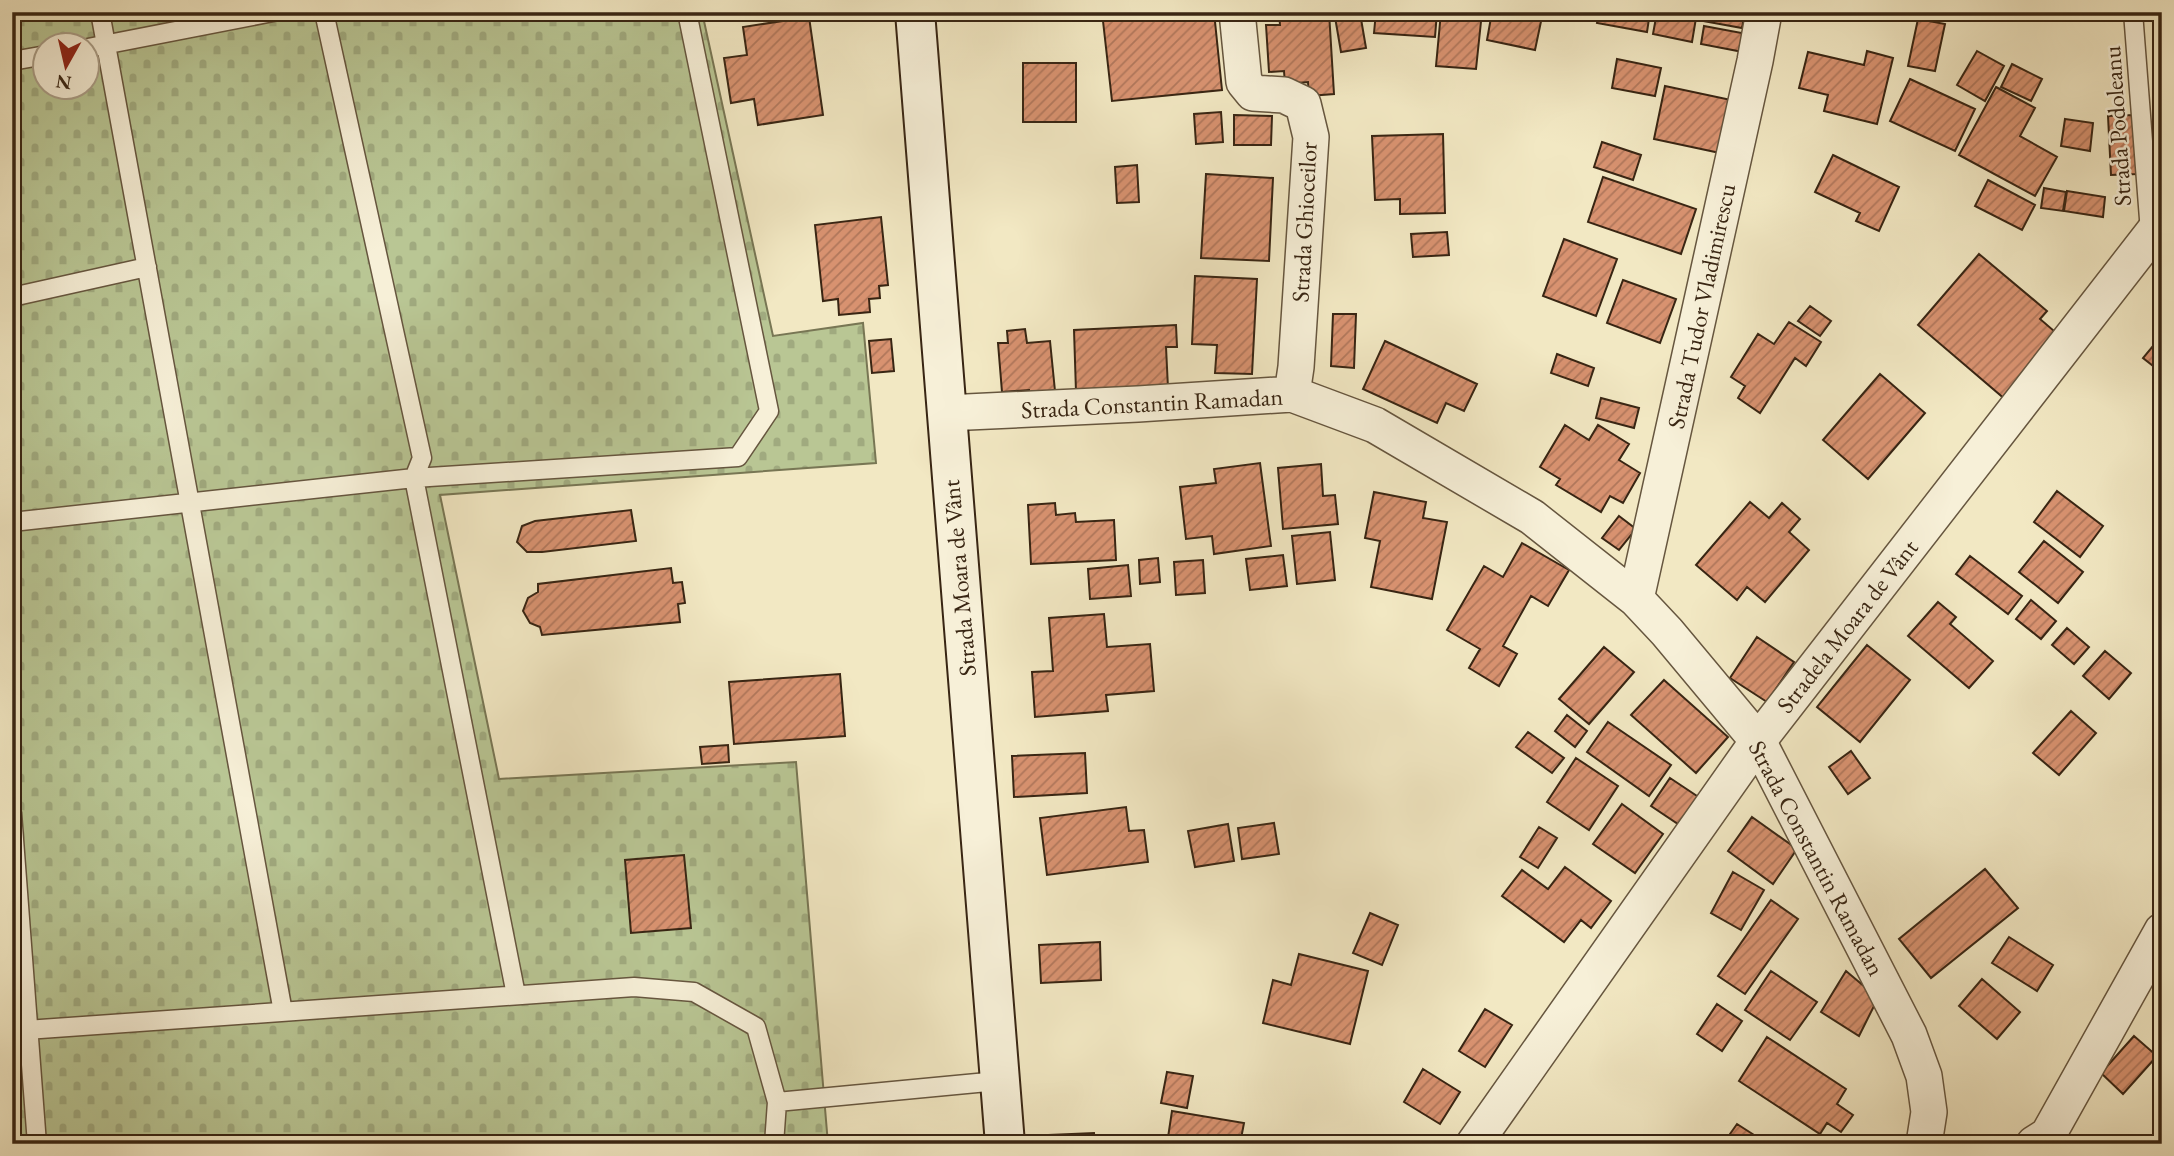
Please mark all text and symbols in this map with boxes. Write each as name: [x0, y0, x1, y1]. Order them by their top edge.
north arrow: [32, 32, 102, 102]
street label: Strada Podoleanu: [2096, 45, 2138, 207]
text: N: [54, 69, 73, 96]
street label: Strada Ghioceilor: [1284, 141, 1324, 303]
street label: Strada Tudor Vladimirescu: [1660, 180, 1742, 431]
street label: Strada Constantin Ramadan: [1020, 381, 1284, 425]
street label: Strada Moara de Vânt: [935, 478, 983, 678]
street label: Stradela Moara de Vânt: [1769, 532, 1925, 719]
street label: Strada Constantin Ramadan: [1742, 735, 1892, 981]

